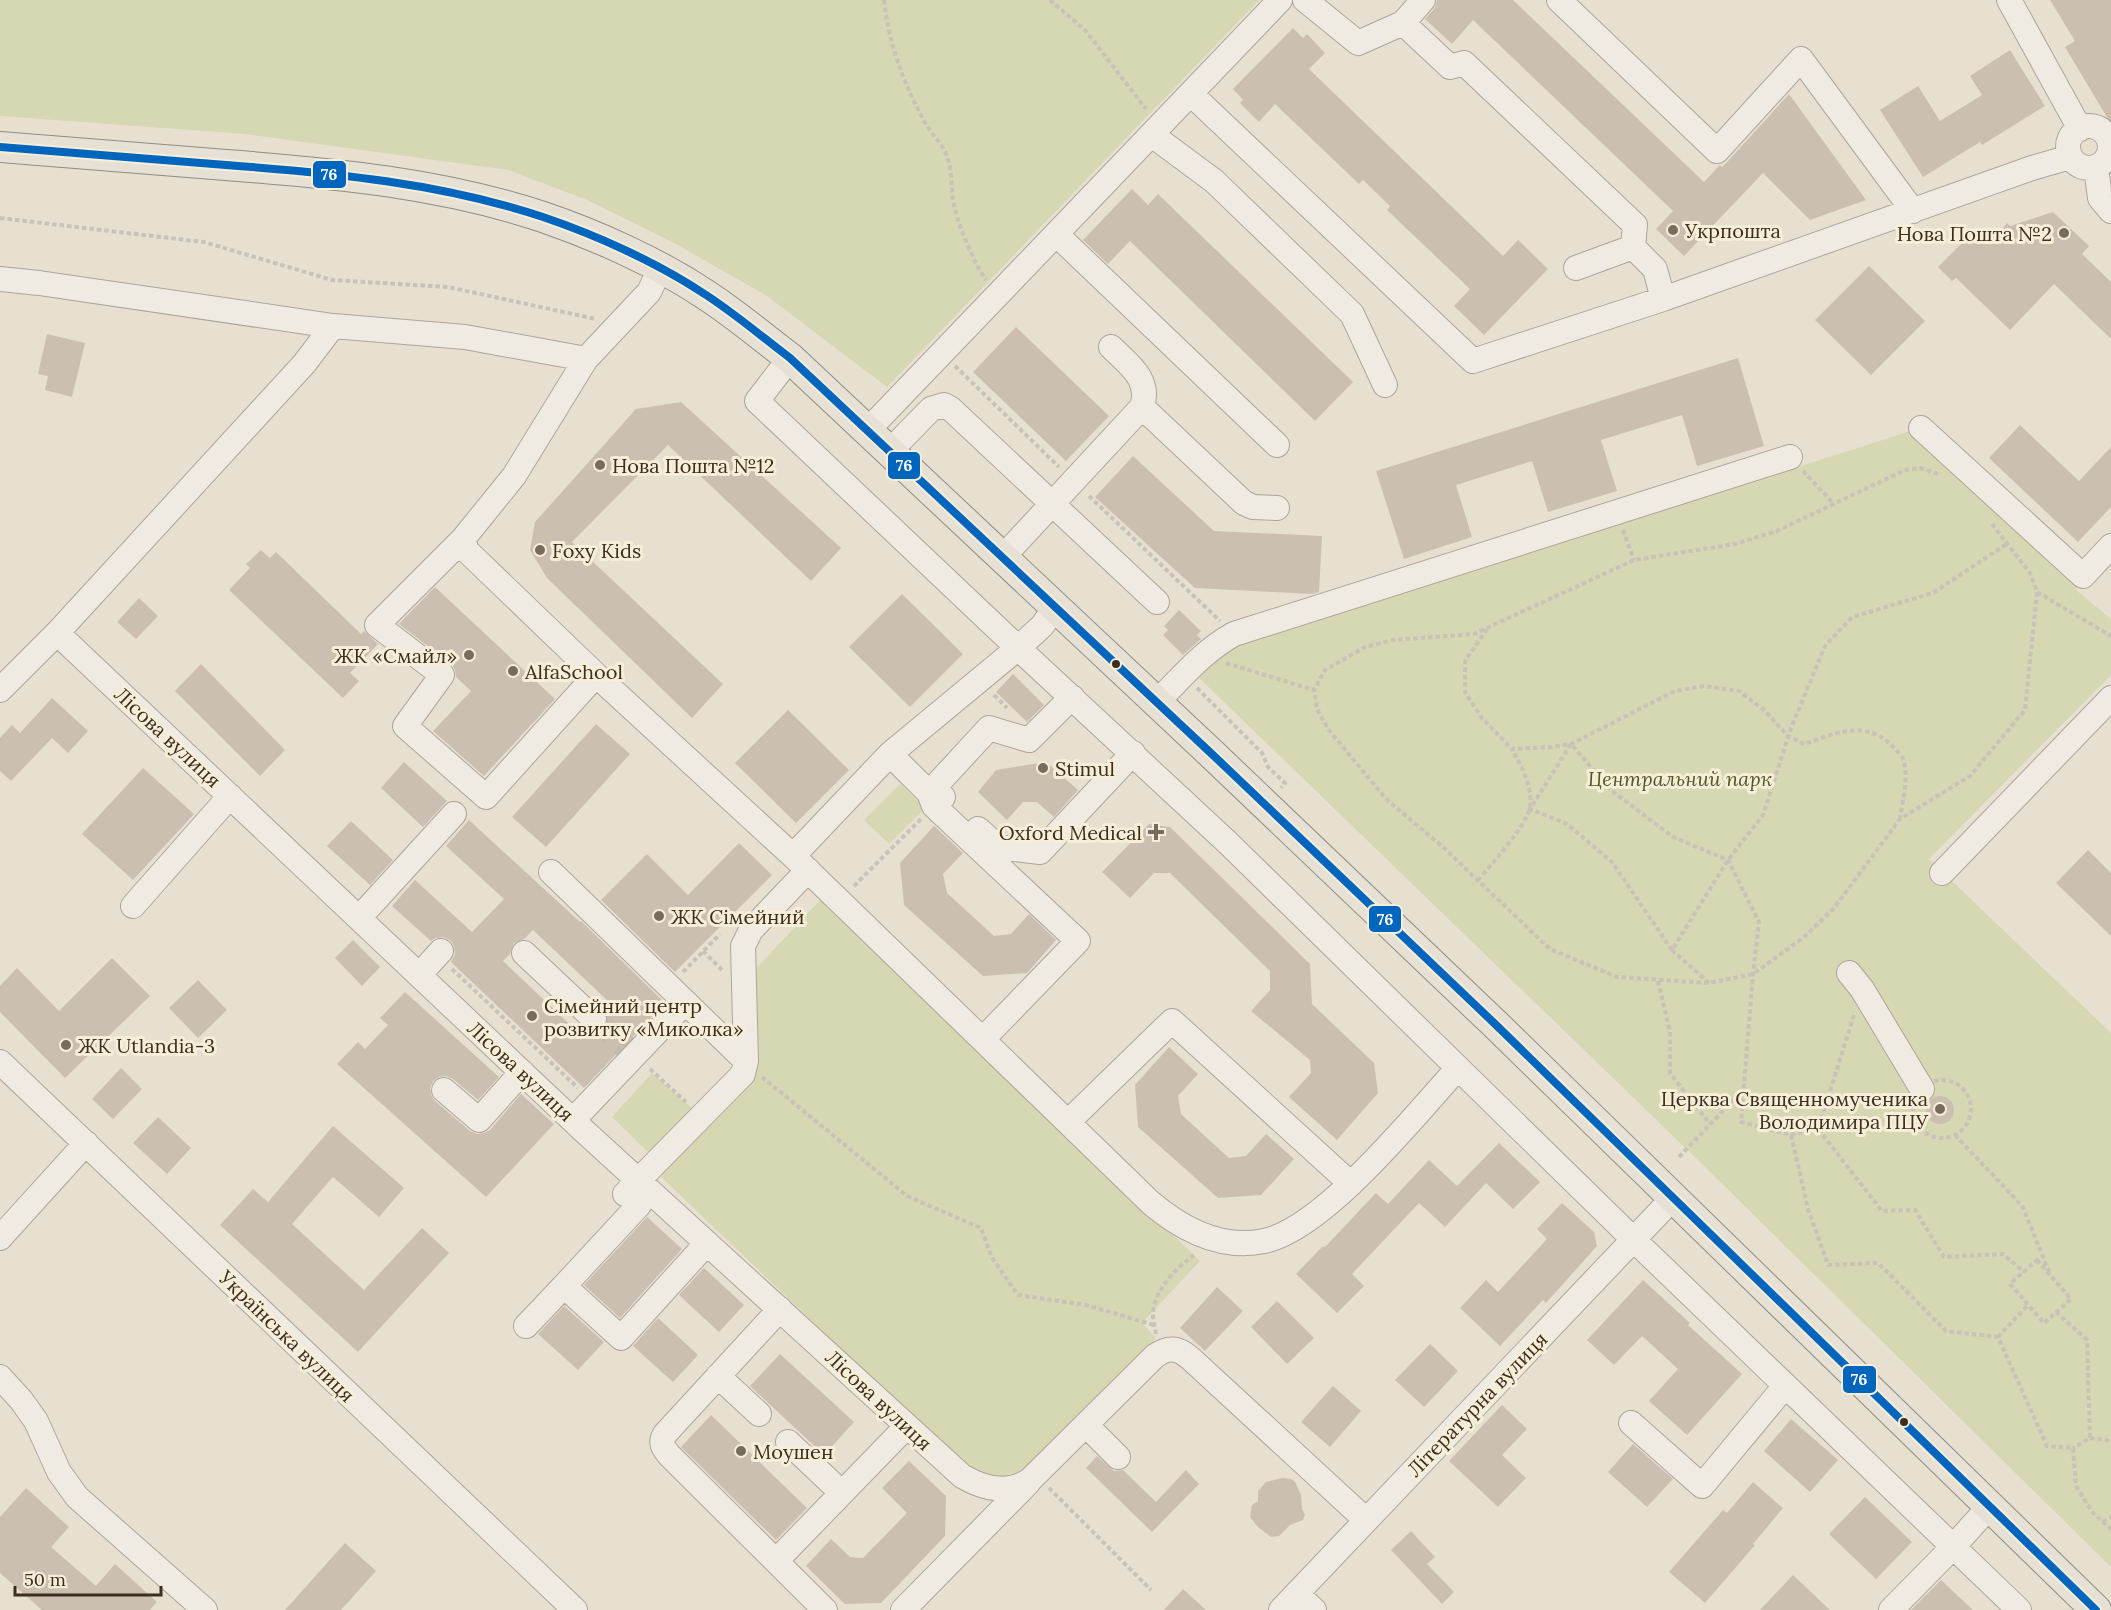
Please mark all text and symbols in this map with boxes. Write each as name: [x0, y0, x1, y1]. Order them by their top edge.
line badge: 76: [312, 160, 347, 189]
text: 76: [321, 164, 337, 184]
place label: Укрпошта: [1684, 218, 1781, 243]
place label: Нова Пошта №2: [1897, 221, 2052, 246]
marker: Укрпошта: [1666, 223, 1680, 237]
marker: Нова Пошта №2: [2057, 226, 2071, 240]
line badge: 76: [887, 451, 921, 480]
place label: Нова Пошта №12: [612, 453, 775, 478]
text: 76: [896, 455, 912, 475]
marker: Нова Пошта №12: [593, 458, 607, 472]
place label: Foxy Kids: [552, 538, 641, 563]
marker: Foxy Kids: [533, 543, 547, 557]
place label: ЖК «Смайл»: [334, 643, 457, 668]
marker: ЖК «Смайл»: [462, 648, 476, 662]
unlabelled marker: [1110, 658, 1122, 670]
place label: AlfaSchool: [524, 659, 623, 684]
marker: AlfaSchool: [506, 664, 520, 678]
street label: Лісова вулиця: [110, 681, 226, 793]
place label: Stimul: [1055, 756, 1115, 781]
marker: Stimul: [1036, 761, 1050, 775]
park label: Центральний парк: [1588, 766, 1773, 791]
place label: Oxford Medical: [999, 820, 1142, 845]
marker: Oxford Medical: [1147, 823, 1165, 841]
place label: ЖК Сімейний: [671, 904, 804, 929]
line badge: 76: [1368, 905, 1402, 933]
marker: ЖК Сімейний: [652, 909, 666, 923]
text: 76: [1377, 909, 1393, 929]
place label: Сімейний центр розвитку «Миколка»: [544, 993, 744, 1041]
marker: Сімейний центр розвитку «Миколка»: [525, 1009, 539, 1023]
street label: Лісова вулиця: [463, 1015, 579, 1127]
place label: ЖК Utlandia-3: [78, 1033, 215, 1058]
marker: ЖК Utlandia-3: [59, 1038, 73, 1052]
place label: Церква Священномученика Володимира ПЦУ: [1661, 1086, 1929, 1134]
marker: Церква Священномученика Володимира ПЦУ: [1933, 1102, 1947, 1116]
street label: Українська вулиця: [213, 1264, 360, 1407]
street label: Літературна вулиця: [1402, 1326, 1552, 1482]
street label: Лісова вулиця: [821, 1344, 937, 1456]
line badge: 76: [1842, 1365, 1877, 1394]
text: 76: [1851, 1369, 1867, 1389]
unlabelled marker: [1898, 1416, 1910, 1428]
place label: Моушен: [753, 1439, 833, 1464]
marker: Моушен: [734, 1444, 748, 1458]
scale bar: [15, 1559, 160, 1597]
text: 50 m: [24, 1568, 66, 1591]

